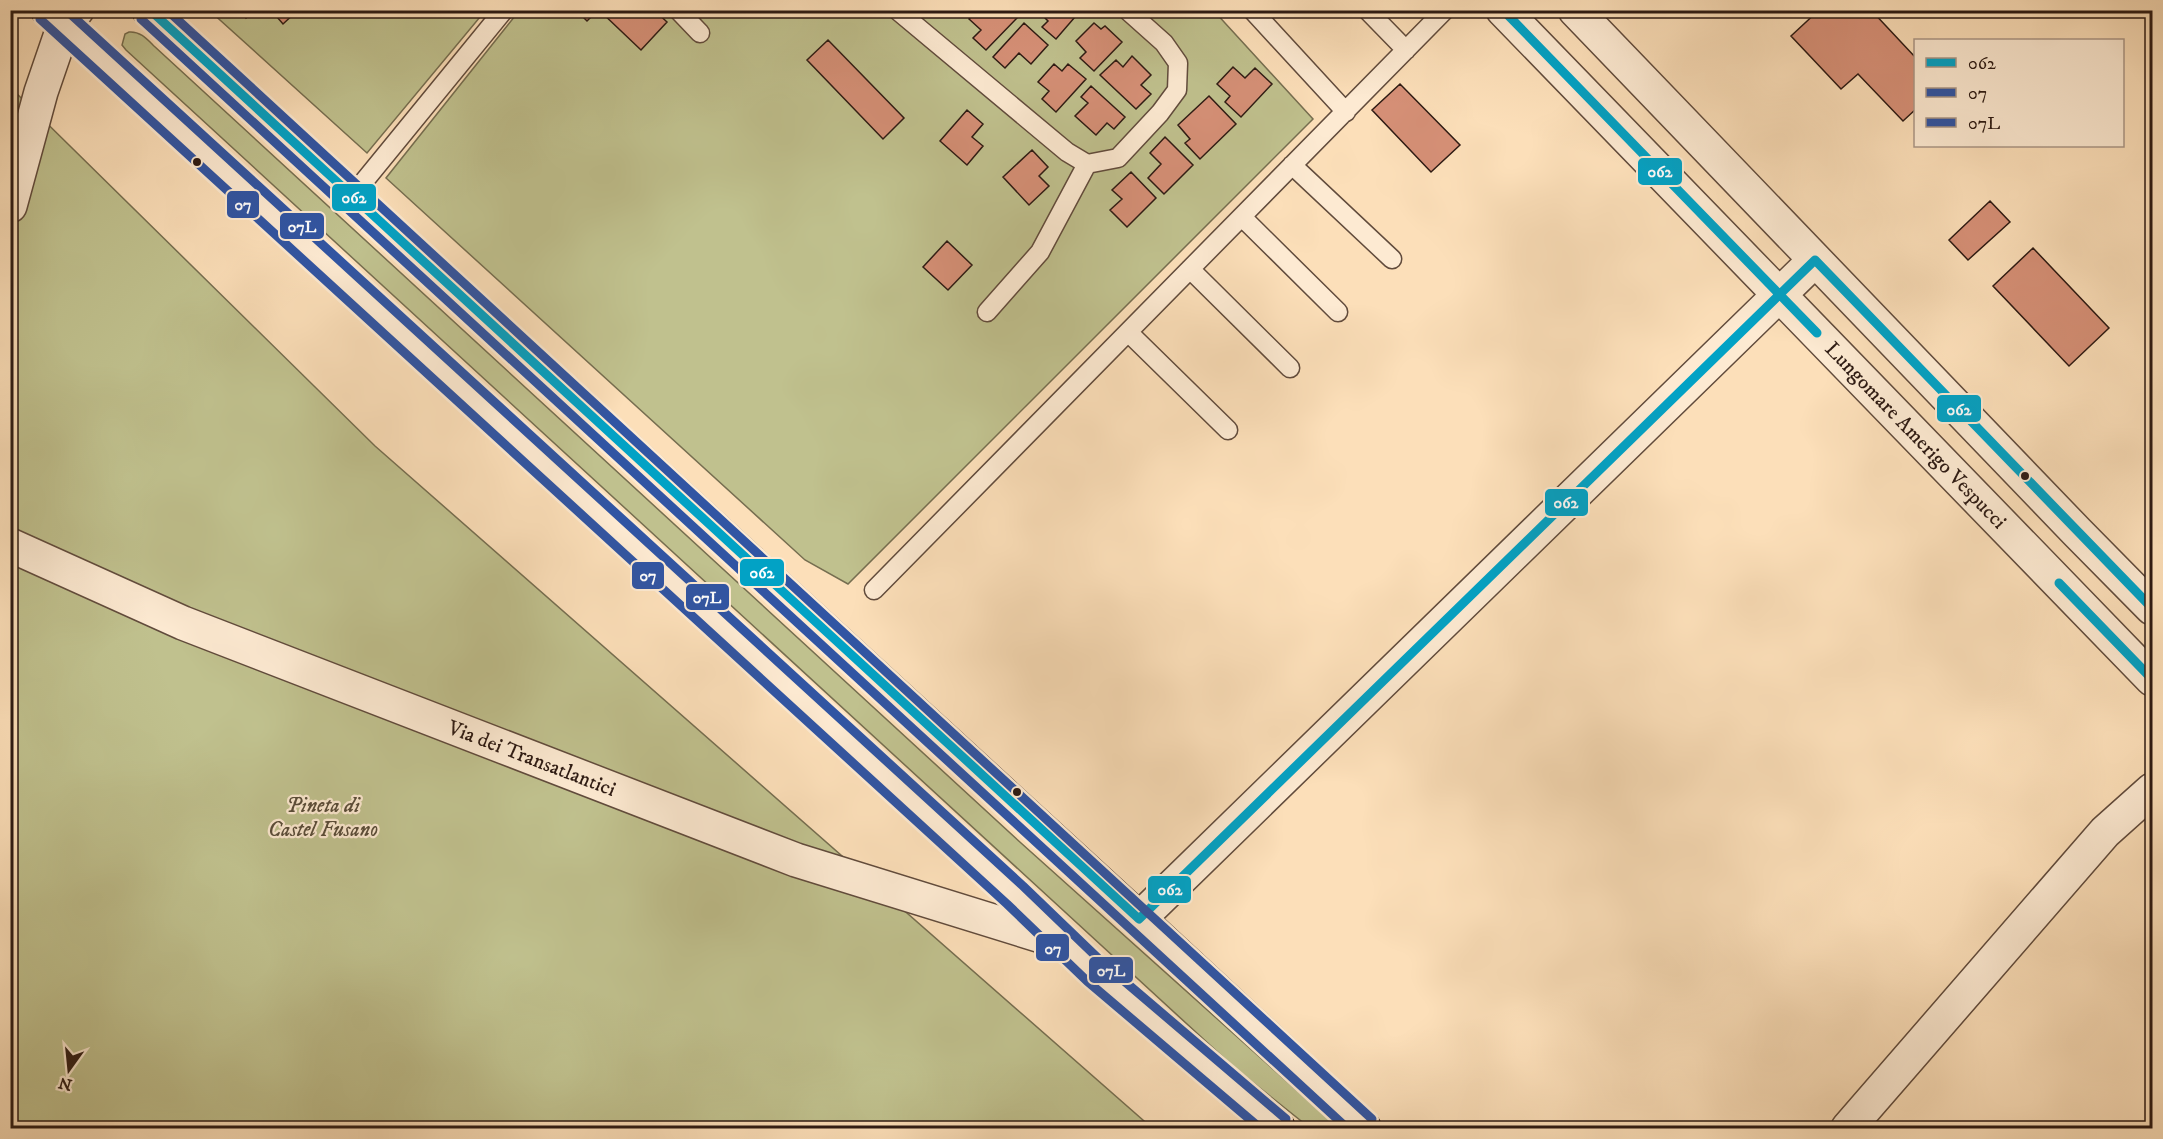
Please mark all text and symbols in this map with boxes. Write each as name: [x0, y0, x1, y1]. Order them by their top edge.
legend: [1914, 39, 2124, 147]
text: 062: [1968, 53, 1996, 75]
text: 07: [1968, 83, 1987, 105]
text: 07L: [1968, 113, 2000, 135]
unlabelled marker: [191, 156, 203, 168]
line badge: 062: [1637, 157, 1683, 186]
text: 062: [1648, 162, 1674, 182]
line badge: 062: [331, 183, 377, 212]
text: 062: [342, 188, 368, 208]
line badge: 07: [226, 190, 260, 219]
text: 07: [234, 195, 252, 215]
line badge: 07L: [279, 212, 325, 240]
text: 07L: [288, 217, 317, 237]
street label: Lungomare Amerigo Vespucci: [1819, 337, 2012, 535]
line badge: 062: [1936, 394, 1982, 423]
text: 062: [1947, 400, 1973, 420]
unlabelled marker: [2019, 470, 2031, 482]
line badge: 062: [1544, 488, 1589, 517]
text: 062: [1554, 493, 1580, 513]
line badge: 062: [739, 558, 785, 587]
line badge: 07: [631, 561, 665, 590]
text: 062: [750, 563, 776, 583]
text: 07: [639, 566, 657, 586]
line badge: 07L: [685, 583, 730, 611]
text: 07L: [693, 588, 722, 608]
street label: Via dei Transatlantici: [443, 715, 619, 803]
unlabelled marker: [1011, 786, 1023, 798]
park label: Pineta di Castel Fusano: [268, 793, 378, 843]
line badge: 062: [1147, 875, 1192, 904]
text: 062: [1158, 880, 1184, 900]
line badge: 07: [1035, 933, 1070, 962]
text: 07: [1044, 939, 1062, 959]
line badge: 07L: [1088, 956, 1134, 984]
text: 07L: [1097, 961, 1126, 981]
north arrow: [39, 1040, 99, 1100]
text: N: [56, 1072, 74, 1095]

